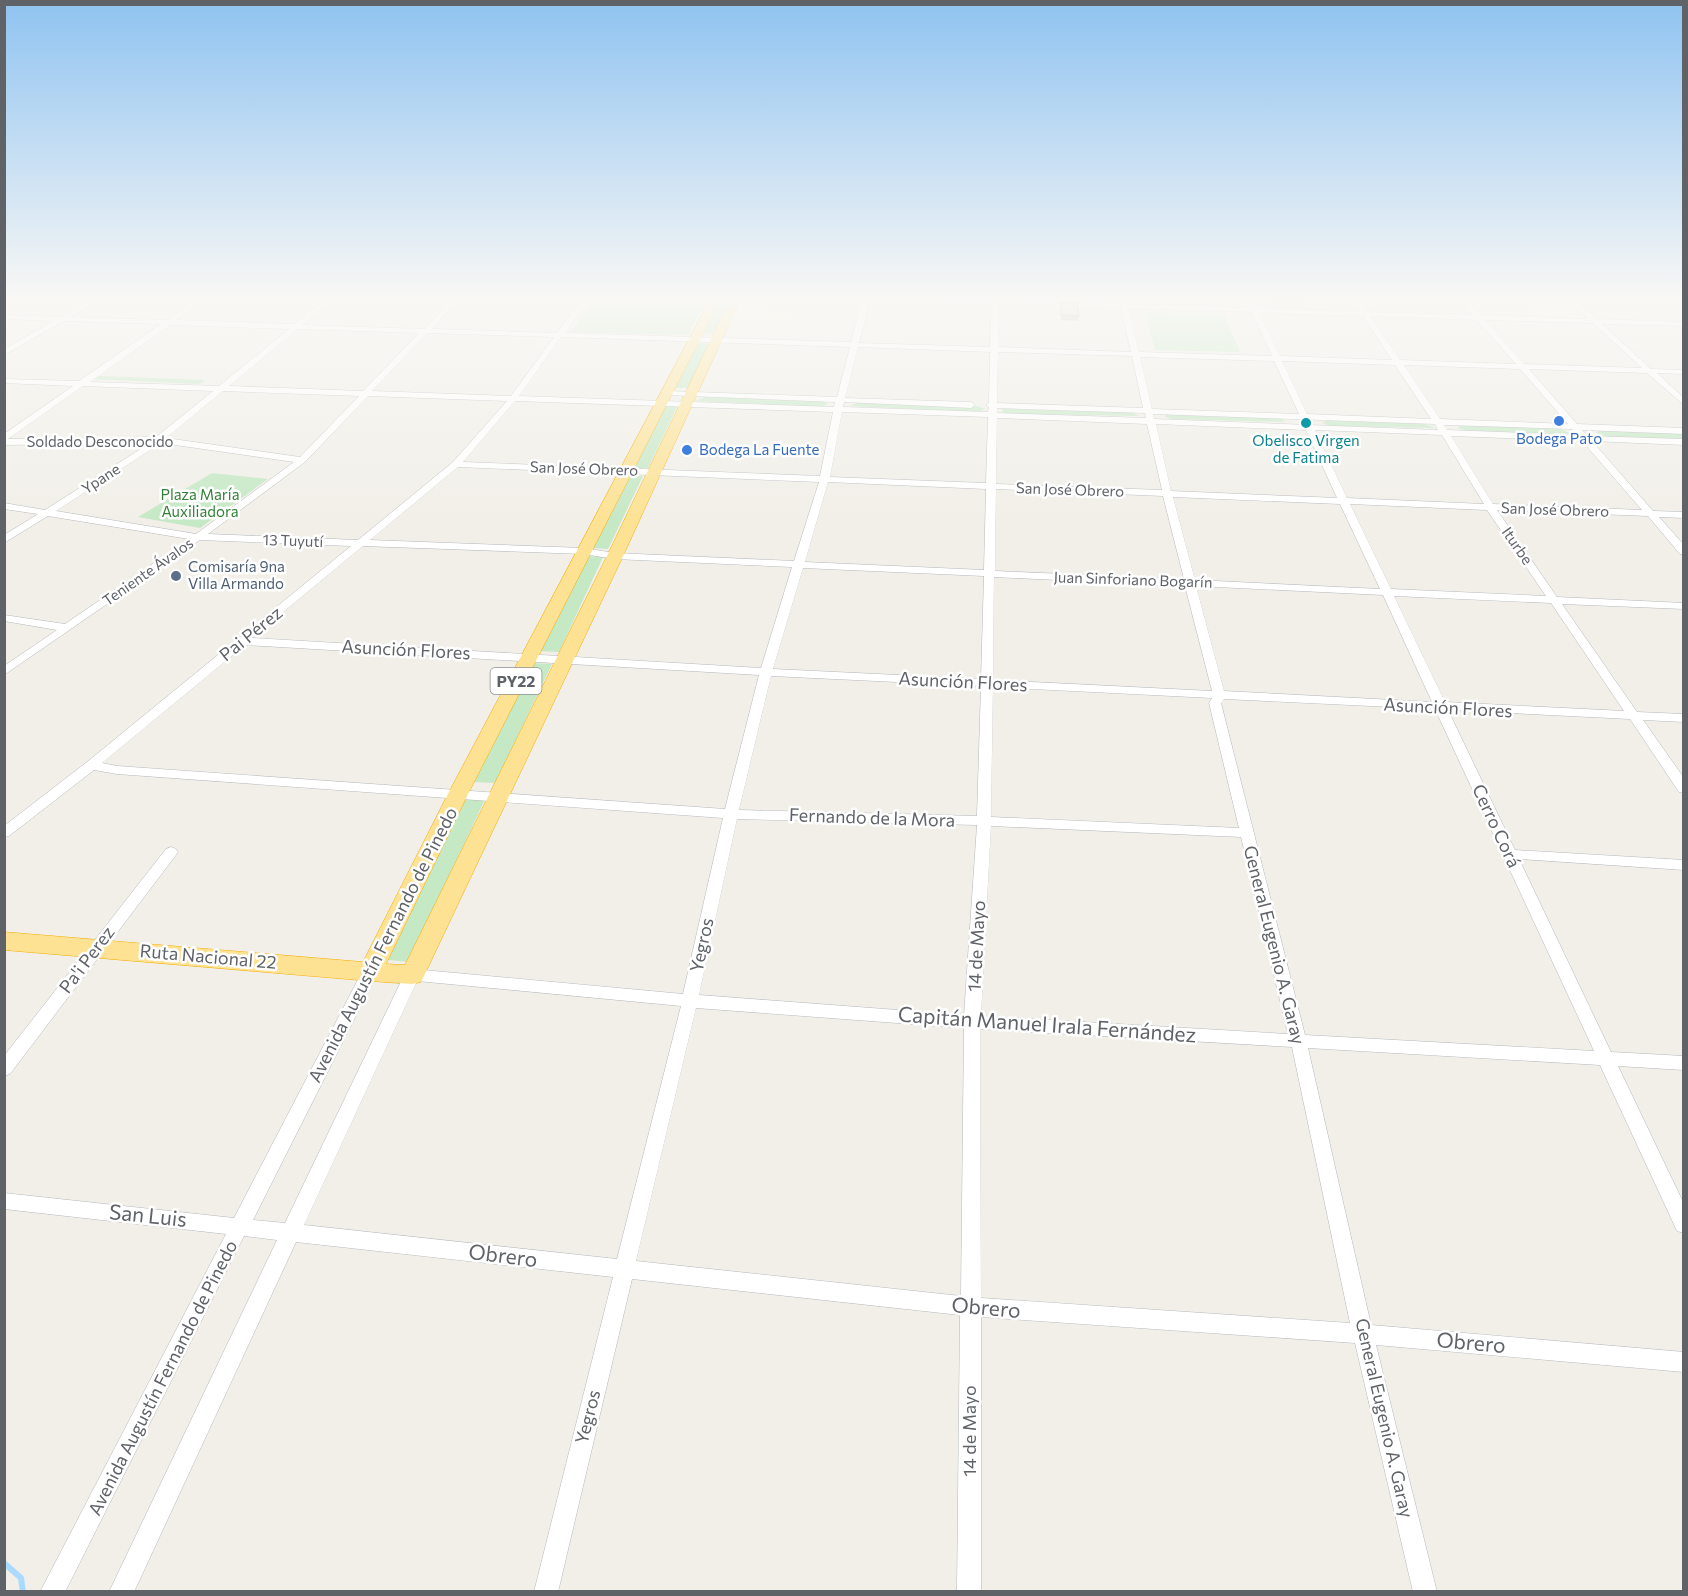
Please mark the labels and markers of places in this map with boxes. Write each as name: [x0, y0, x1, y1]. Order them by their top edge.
marker: Bodega Pato: [1552, 414, 1566, 428]
marker: Obelisco Virgen de Fatima: [1299, 416, 1313, 430]
place label: Bodega Pato: [1516, 429, 1602, 447]
place label: Obelisco Virgen de Fatima: [1252, 431, 1360, 466]
place label: Bodega La Fuente: [699, 440, 820, 458]
marker: Bodega La Fuente: [680, 443, 694, 457]
place label: Comisaría 9na Villa Armando: [188, 557, 285, 592]
marker: Comisaría 9na Villa Armando: [169, 569, 183, 583]

